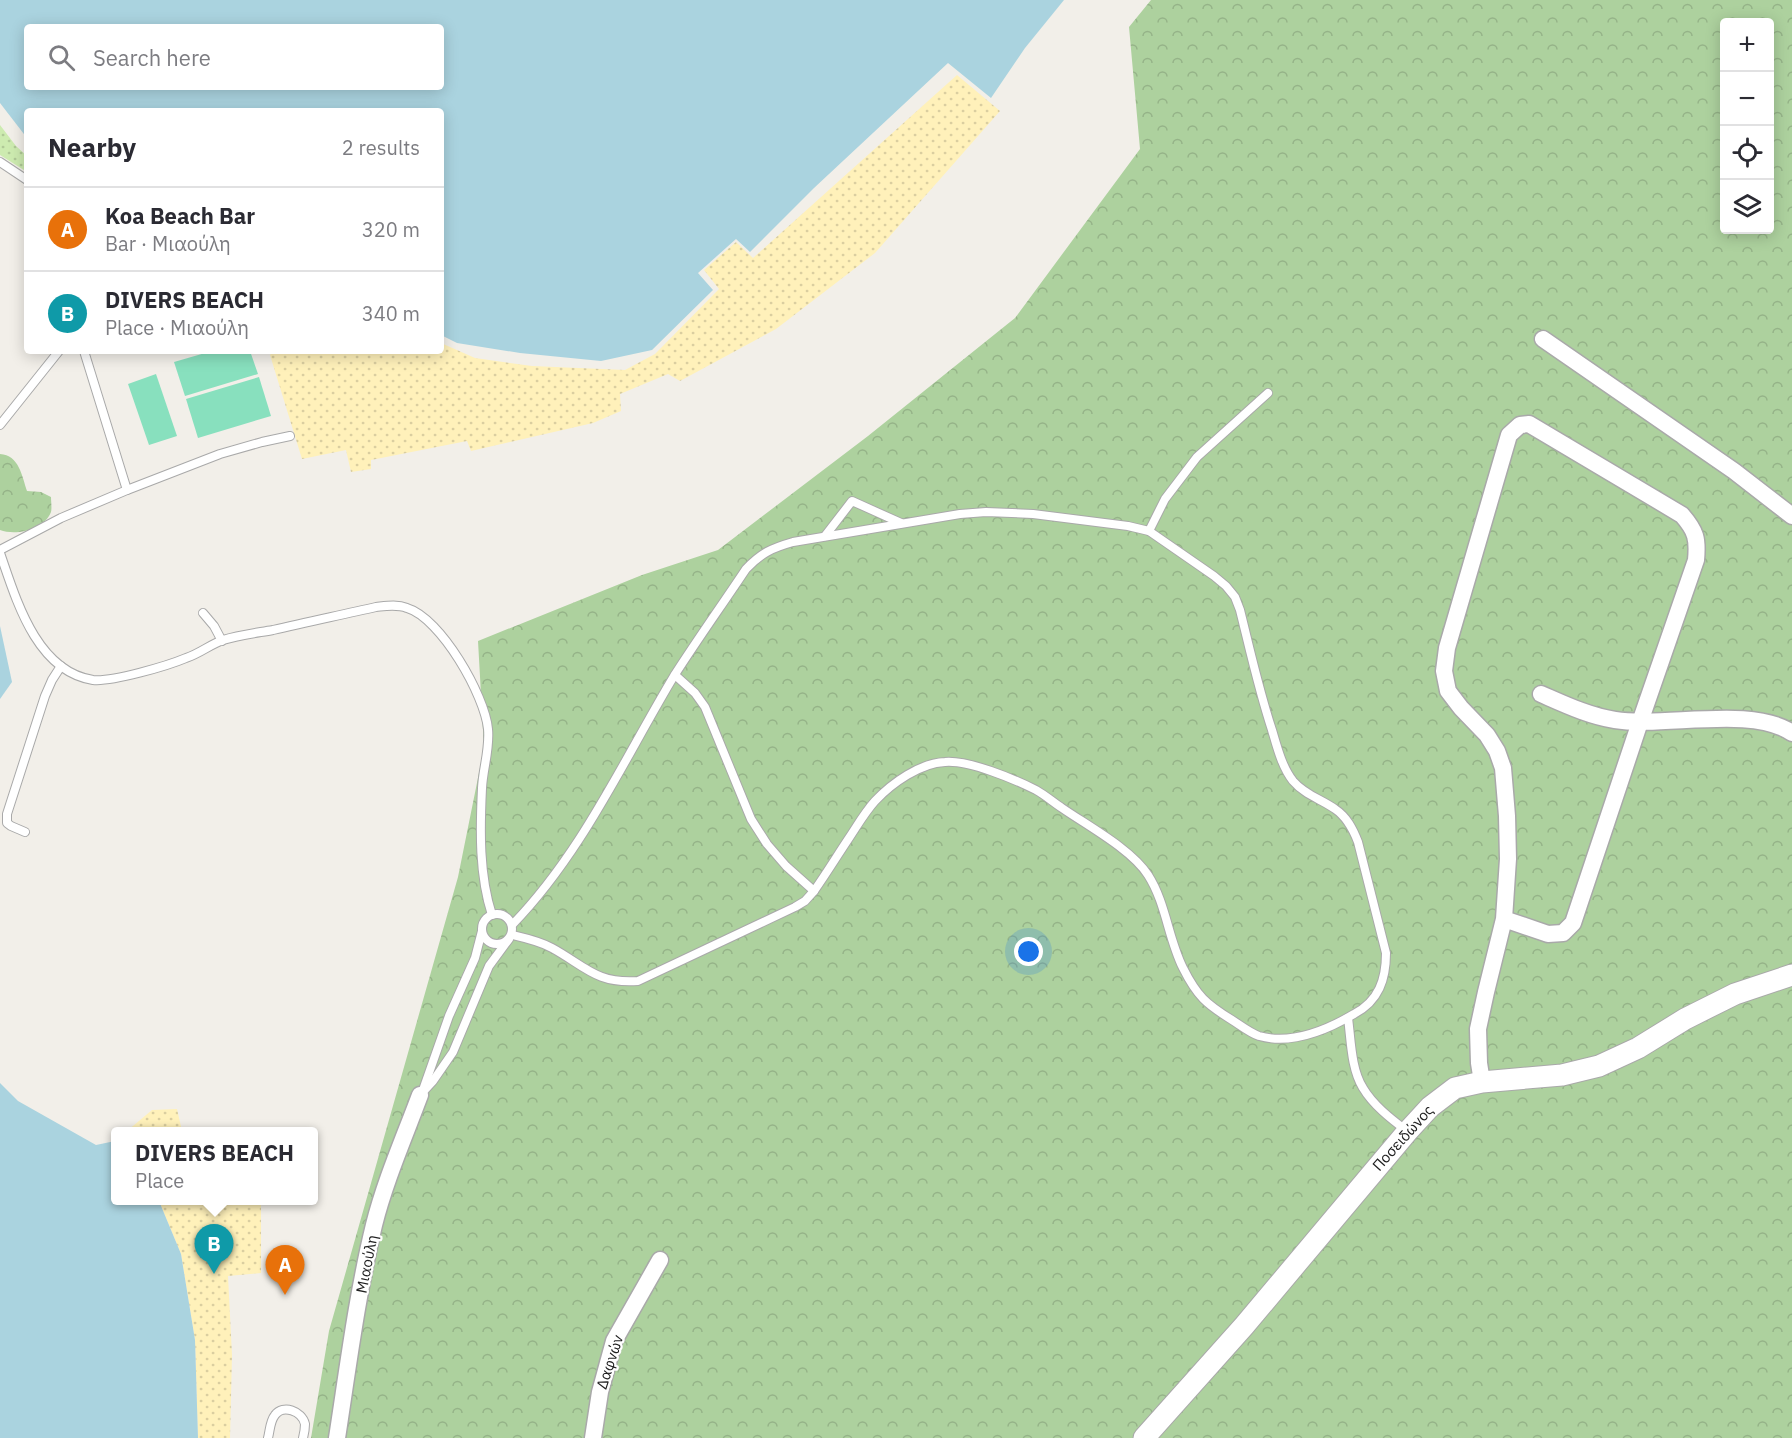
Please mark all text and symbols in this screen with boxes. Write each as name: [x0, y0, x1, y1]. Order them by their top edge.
map controls: [1720, 18, 1774, 234]
button: +: [1720, 18, 1774, 72]
search box: [24, 24, 444, 90]
icon: search: [45, 41, 78, 74]
text: Search here: [93, 43, 211, 72]
button: −: [1720, 72, 1774, 126]
button: locate: [1720, 126, 1774, 180]
text: Nearby: [48, 130, 136, 164]
text: 2 results: [342, 134, 420, 161]
button: layers: [1720, 180, 1774, 234]
text: Koa Beach Bar: [105, 201, 255, 230]
text: A: [61, 216, 74, 243]
text: 320 m: [362, 216, 420, 243]
text: Bar · Μιαούλη: [105, 230, 231, 257]
text: DIVERS BEACH: [105, 285, 264, 314]
text: B: [61, 300, 74, 327]
text: 340 m: [362, 300, 420, 327]
text: Place · Μιαούλη: [105, 314, 249, 341]
your location: [1014, 937, 1043, 966]
street label: Ποσειδώνος: [1368, 1101, 1437, 1175]
popup: [111, 1127, 318, 1205]
text: DIVERS BEACH: [135, 1138, 294, 1167]
text: Place: [135, 1167, 184, 1194]
pin: B: [194, 1224, 234, 1274]
street label: Μιαούλη: [352, 1233, 381, 1295]
pin: A: [266, 1246, 304, 1295]
street label: Δαφνών: [592, 1332, 627, 1391]

